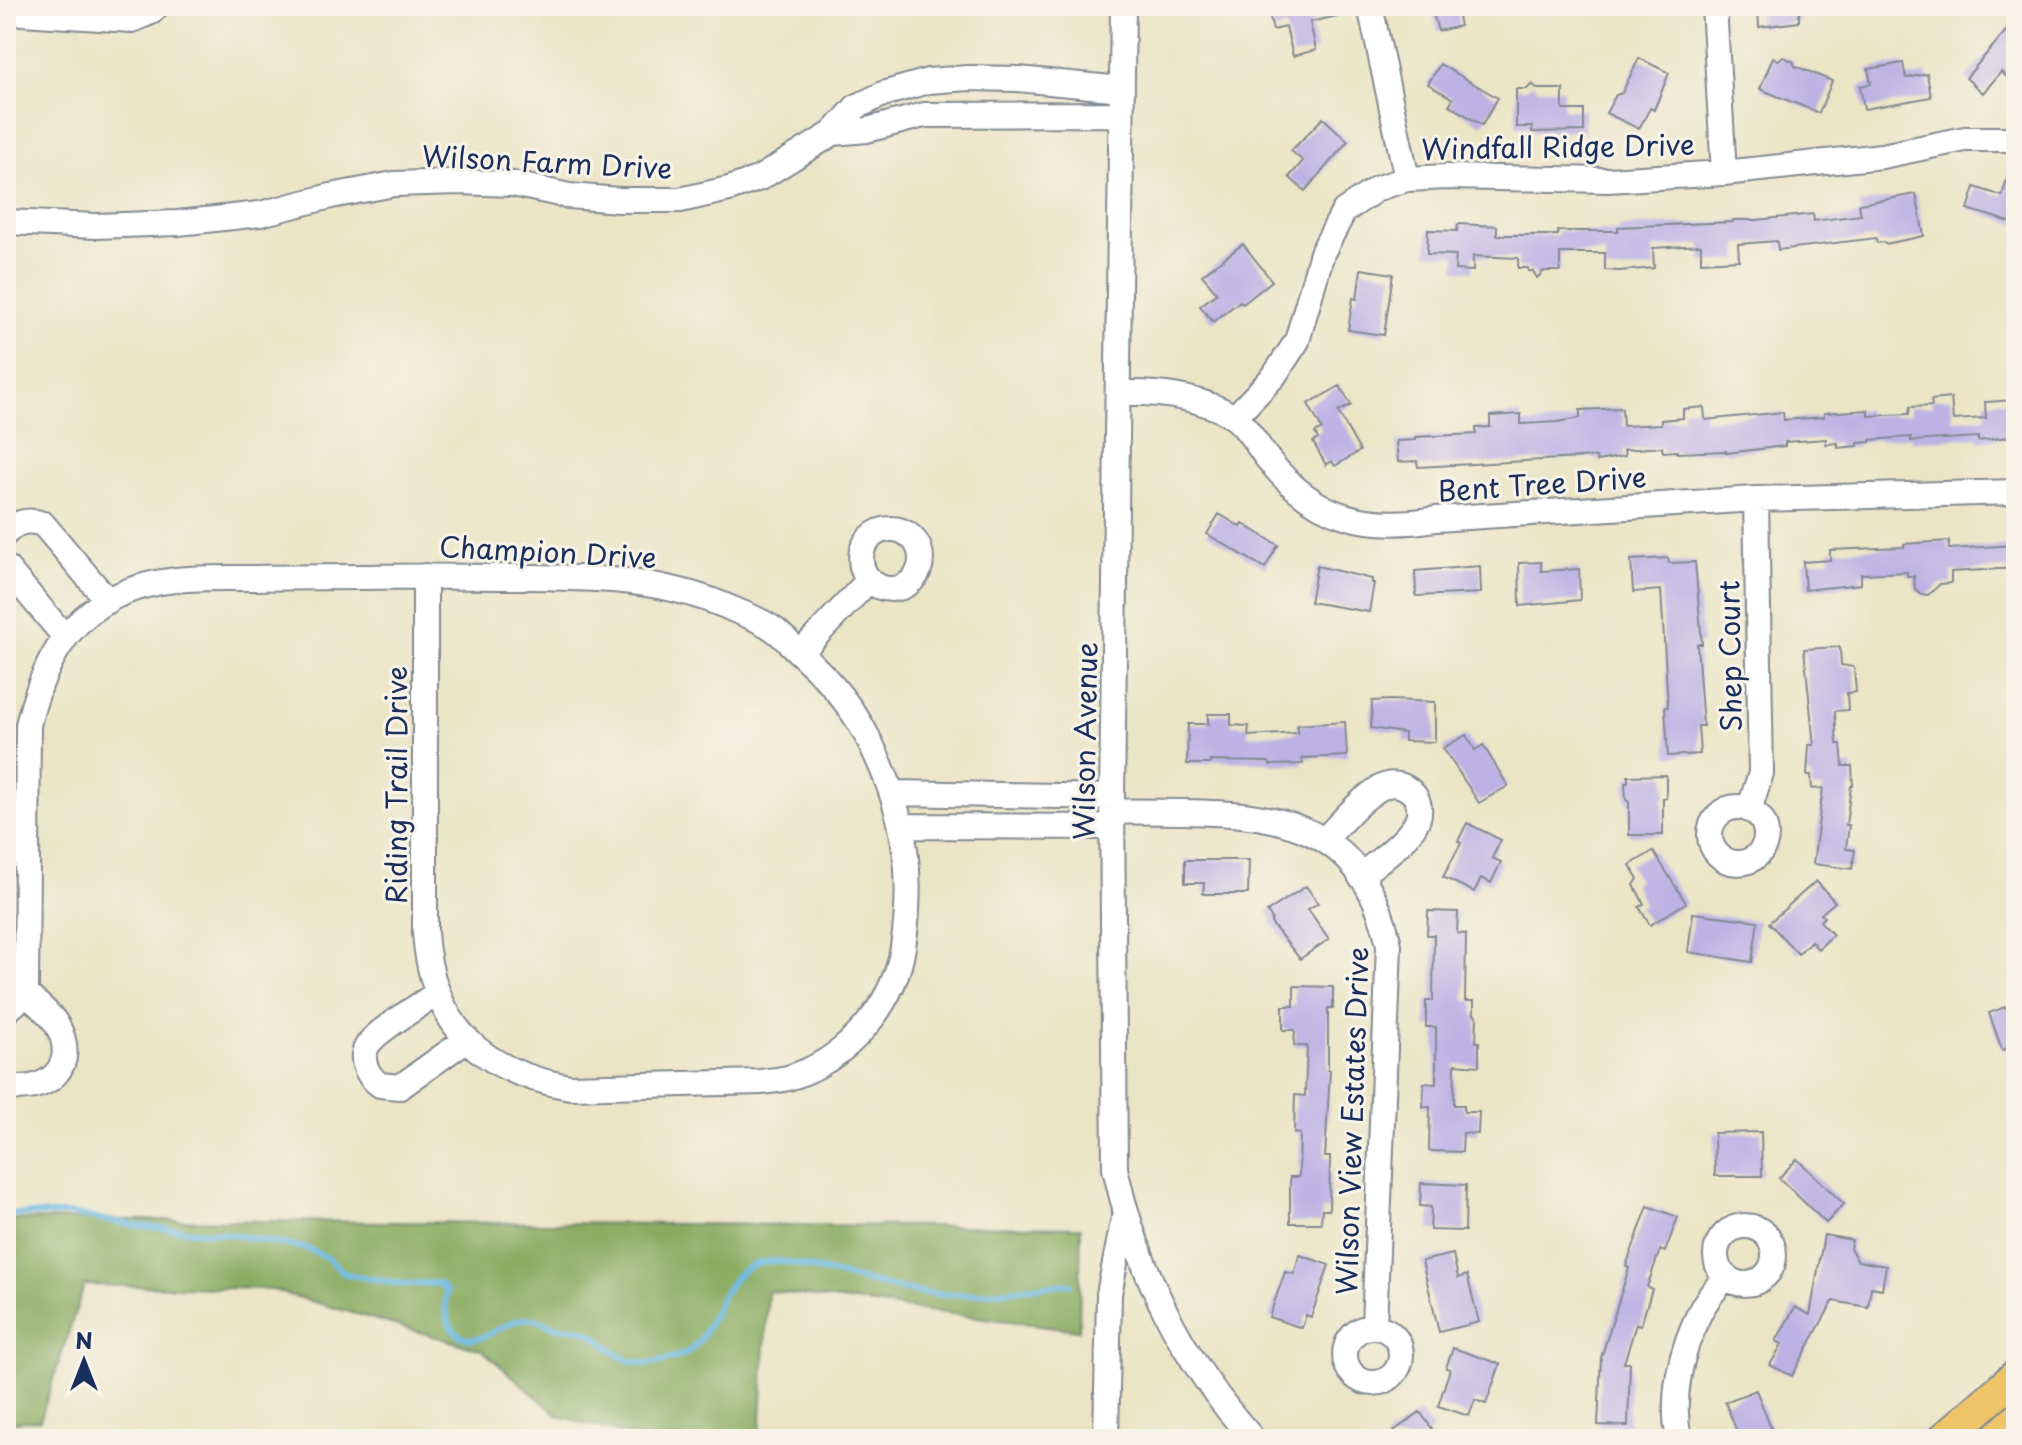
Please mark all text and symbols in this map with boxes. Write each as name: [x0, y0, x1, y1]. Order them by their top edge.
street label: Windfall Ridge Drive: [1421, 122, 1695, 170]
street label: Wilson Farm Drive: [421, 133, 673, 189]
street label: Bent Tree Drive: [1436, 454, 1648, 512]
street label: Champion Drive: [438, 524, 658, 578]
street label: Shep Court: [1706, 580, 1752, 732]
street label: Wilson Avenue: [1061, 642, 1107, 840]
street label: Riding Trail Drive: [374, 666, 417, 904]
street label: Wilson View Estates Drive: [1323, 946, 1379, 1296]
north arrow: [44, 1321, 124, 1401]
text: N: [75, 1323, 93, 1356]

